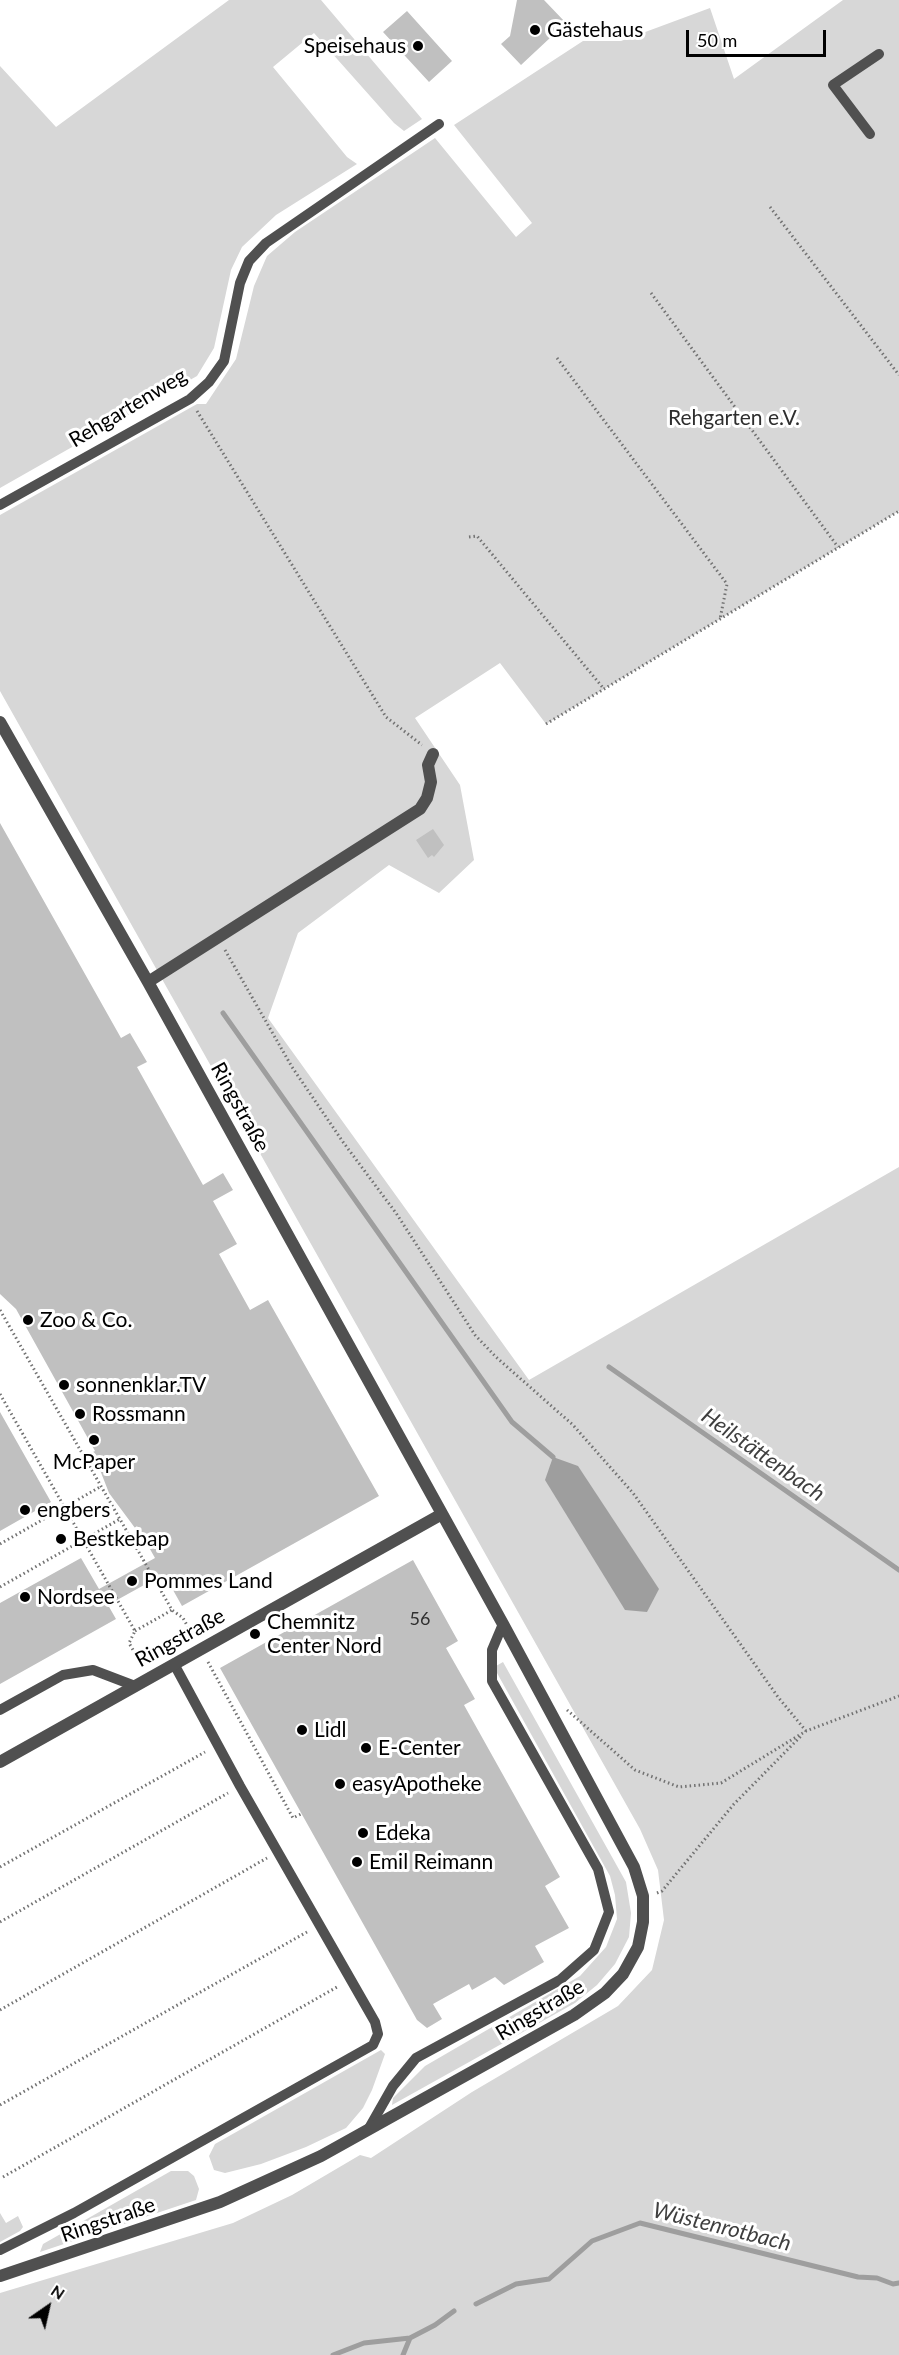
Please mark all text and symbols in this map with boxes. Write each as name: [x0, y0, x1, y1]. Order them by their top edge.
place label: Gästehaus: [547, 17, 643, 43]
scale bar: [689, 18, 828, 56]
marker: Gästehaus: [528, 23, 542, 37]
text: 50 m: [697, 29, 737, 51]
place label: Speisehaus: [304, 33, 406, 59]
marker: Speisehaus: [411, 39, 425, 53]
street label: Rehgartenweg: [65, 363, 191, 453]
park label: Rehgarten e.V.: [668, 405, 800, 431]
street label: Ringstraße: [205, 1058, 275, 1156]
place label: Zoo & Co.: [40, 1307, 132, 1333]
marker: Zoo & Co.: [21, 1313, 35, 1327]
place label: sonnenklar.TV: [76, 1372, 206, 1398]
marker: sonnenklar.TV: [57, 1378, 71, 1392]
place label: Rossmann: [92, 1401, 186, 1427]
water label: Heilstättenbach: [696, 1403, 830, 1507]
marker: Rossmann: [73, 1407, 87, 1421]
marker: McPaper: [87, 1433, 101, 1447]
place label: McPaper: [53, 1449, 135, 1475]
place label: engbers: [37, 1497, 110, 1523]
marker: engbers: [18, 1503, 32, 1517]
place label: Bestkebap: [73, 1526, 169, 1552]
marker: Bestkebap: [54, 1532, 68, 1546]
place label: Pommes Land: [144, 1568, 273, 1594]
marker: Pommes Land: [125, 1574, 139, 1588]
place label: Nordsee: [37, 1584, 115, 1610]
marker: Nordsee: [18, 1590, 32, 1604]
street label: Ringstraße: [131, 1603, 229, 1673]
house number: 56: [410, 1608, 430, 1630]
place label: Chemnitz Center Nord: [267, 1609, 382, 1659]
marker: Chemnitz Center Nord: [248, 1627, 262, 1641]
place label: Lidl: [314, 1717, 347, 1743]
marker: Lidl: [295, 1723, 309, 1737]
place label: E-Center: [378, 1735, 461, 1761]
marker: E-Center: [359, 1741, 373, 1755]
place label: easyApotheke: [352, 1771, 482, 1797]
marker: easyApotheke: [333, 1777, 347, 1791]
place label: Edeka: [375, 1820, 431, 1846]
marker: Edeka: [356, 1826, 370, 1840]
place label: Emil Reimann: [369, 1849, 493, 1875]
marker: Emil Reimann: [350, 1855, 364, 1869]
street label: Ringstraße: [491, 1974, 589, 2046]
street label: Ringstraße: [57, 2192, 159, 2248]
water label: Wüstenrotbach: [650, 2197, 794, 2257]
north arrow: [18, 2277, 78, 2337]
text: N: [48, 2280, 69, 2303]

